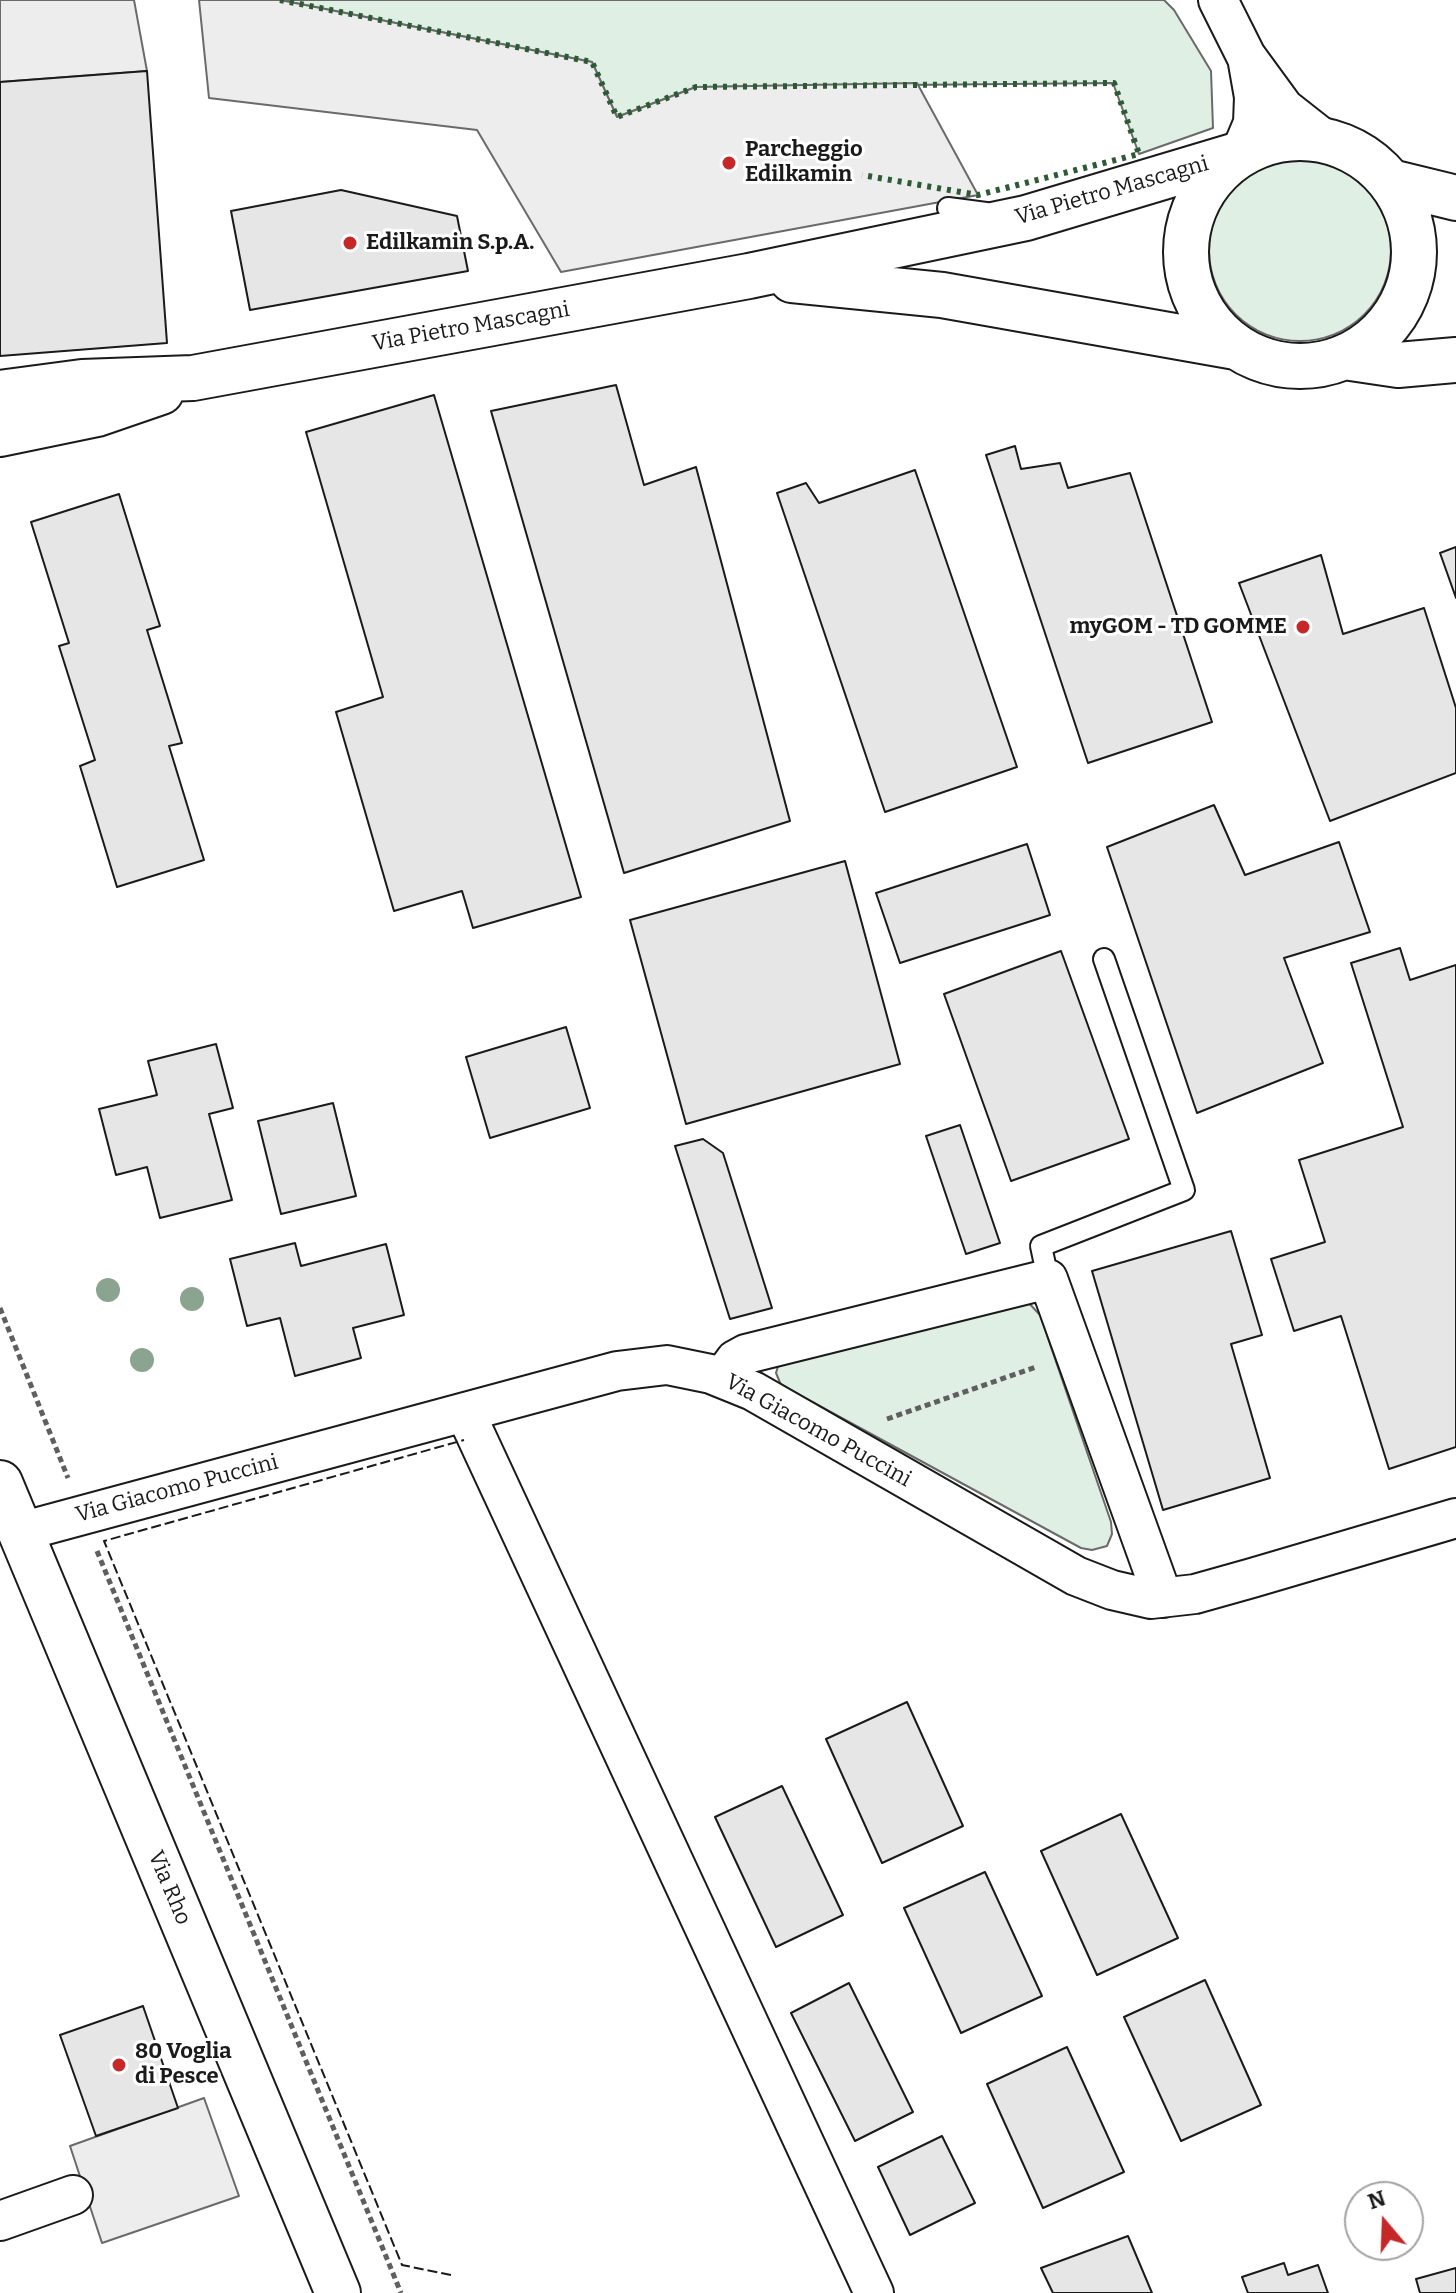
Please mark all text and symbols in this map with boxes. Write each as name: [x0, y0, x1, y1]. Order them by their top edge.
place label: Parcheggio Edilkamin: [745, 137, 863, 188]
street label: Via Pietro Mascagni: [1012, 151, 1212, 231]
marker: Parcheggio Edilkamin: [720, 154, 738, 172]
place label: Edilkamin S.p.A.: [366, 230, 534, 256]
marker: Edilkamin S.p.A.: [341, 234, 359, 252]
street label: Via Pietro Mascagni: [370, 297, 572, 357]
place label: myGOM - TD GOMME: [1069, 614, 1287, 640]
marker: myGOM - TD GOMME: [1294, 618, 1312, 636]
street label: Via Giacomo Puccini: [720, 1369, 916, 1493]
street label: Via Giacomo Puccini: [73, 1449, 281, 1529]
street label: Via Rho: [142, 1847, 196, 1929]
place label: 80 Voglia di Pesce: [135, 2039, 231, 2090]
marker: 80 Voglia di Pesce: [110, 2056, 128, 2074]
north arrow: [1344, 2181, 1424, 2261]
text: N: [1364, 2184, 1389, 2215]

